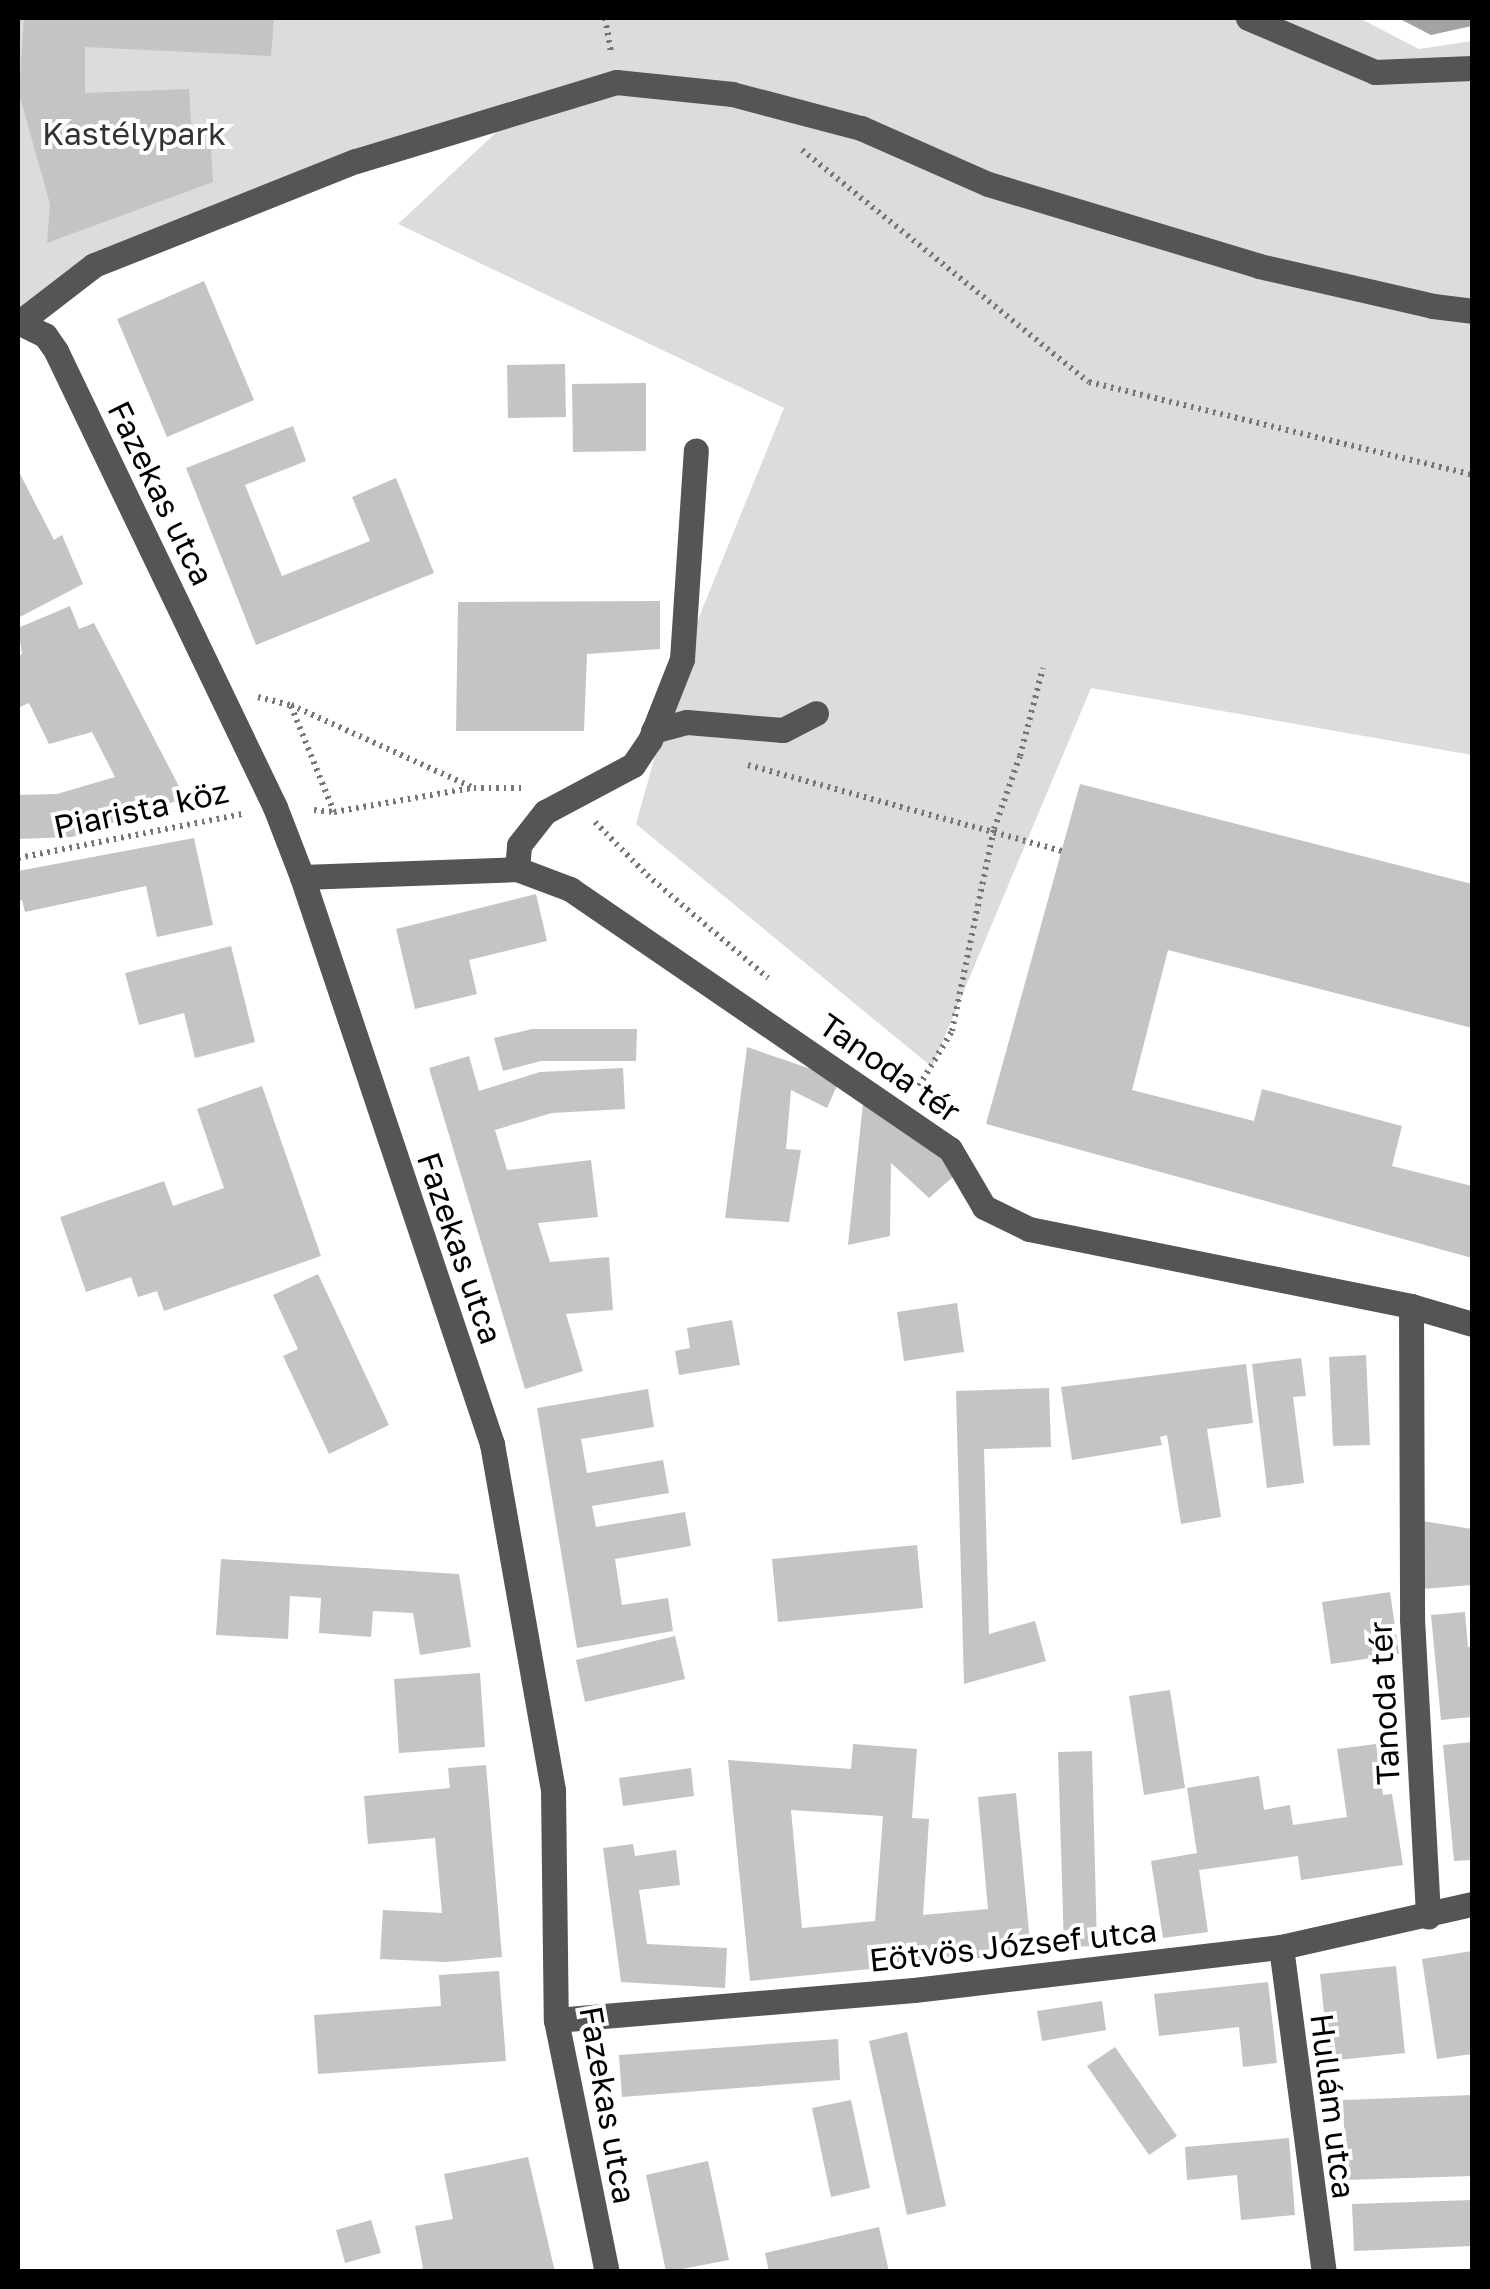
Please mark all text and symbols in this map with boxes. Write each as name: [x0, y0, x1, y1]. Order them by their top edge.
park label: Kastélypark: [42, 114, 226, 152]
street label: Fazekas utca: [100, 395, 222, 591]
street label: Piarista köz: [50, 772, 232, 846]
street label: Tanoda tér: [812, 1005, 968, 1131]
street label: Fazekas utca: [409, 1147, 511, 1349]
street label: Tanoda tér: [1361, 1620, 1407, 1786]
street label: Eötvös József utca: [867, 1911, 1159, 1979]
street label: Fazekas utca: [572, 2003, 644, 2207]
street label: Hullám utca: [1303, 2011, 1363, 2201]

